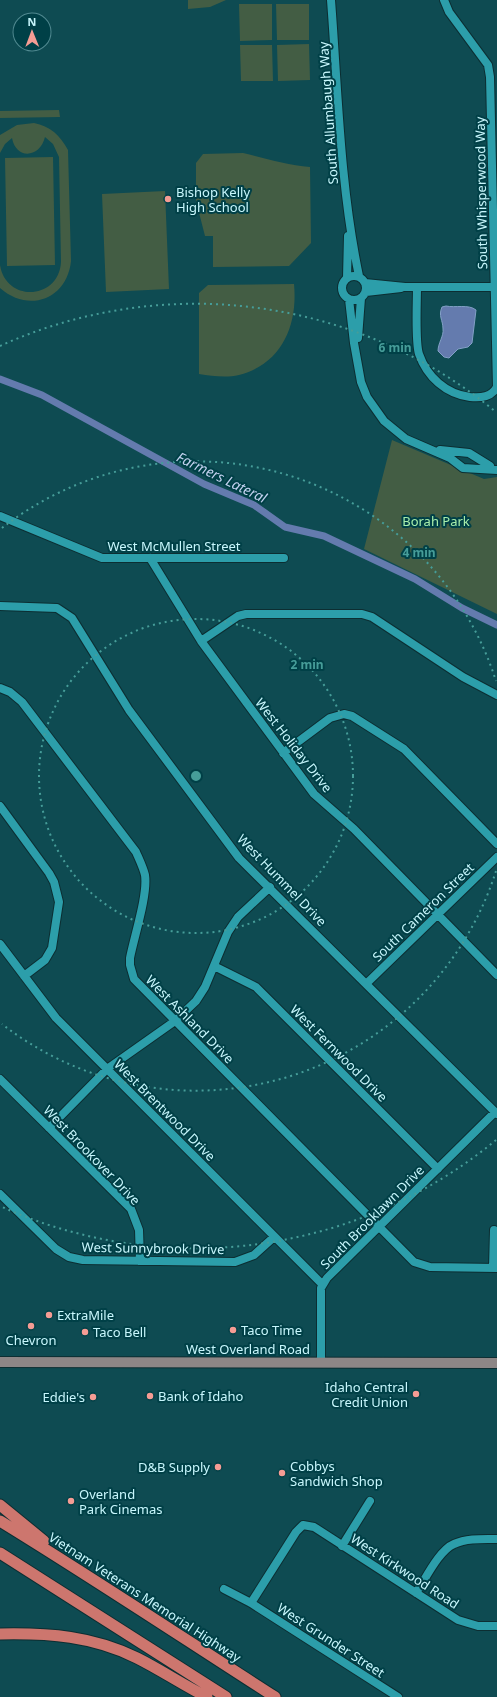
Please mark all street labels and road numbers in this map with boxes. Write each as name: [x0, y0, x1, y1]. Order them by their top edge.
street label: South Allumbaugh Way: [314, 41, 342, 185]
street label: South Whisperwood Way: [471, 116, 491, 269]
street label: West McMullen Street: [107, 537, 241, 555]
street label: West Holiday Drive: [251, 694, 337, 796]
street label: West Hummel Drive: [233, 830, 331, 930]
street label: South Cameron Street: [368, 858, 478, 965]
street label: West Ashland Drive: [142, 971, 238, 1067]
street label: West Fernwood Drive: [287, 1001, 391, 1105]
street label: West Brentwood Drive: [110, 1055, 220, 1165]
street label: West Brookover Drive: [40, 1101, 144, 1209]
street label: South Brooklawn Drive: [316, 1161, 428, 1273]
street label: West Sunnybrook Drive: [82, 1238, 224, 1258]
street label: West Overland Road: [186, 1340, 310, 1358]
street label: Vietnam Veterans Memorial Highway: [45, 1528, 245, 1666]
street label: West Kirkwood Road: [347, 1529, 463, 1613]
street label: West Grunder Street: [274, 1598, 388, 1682]

